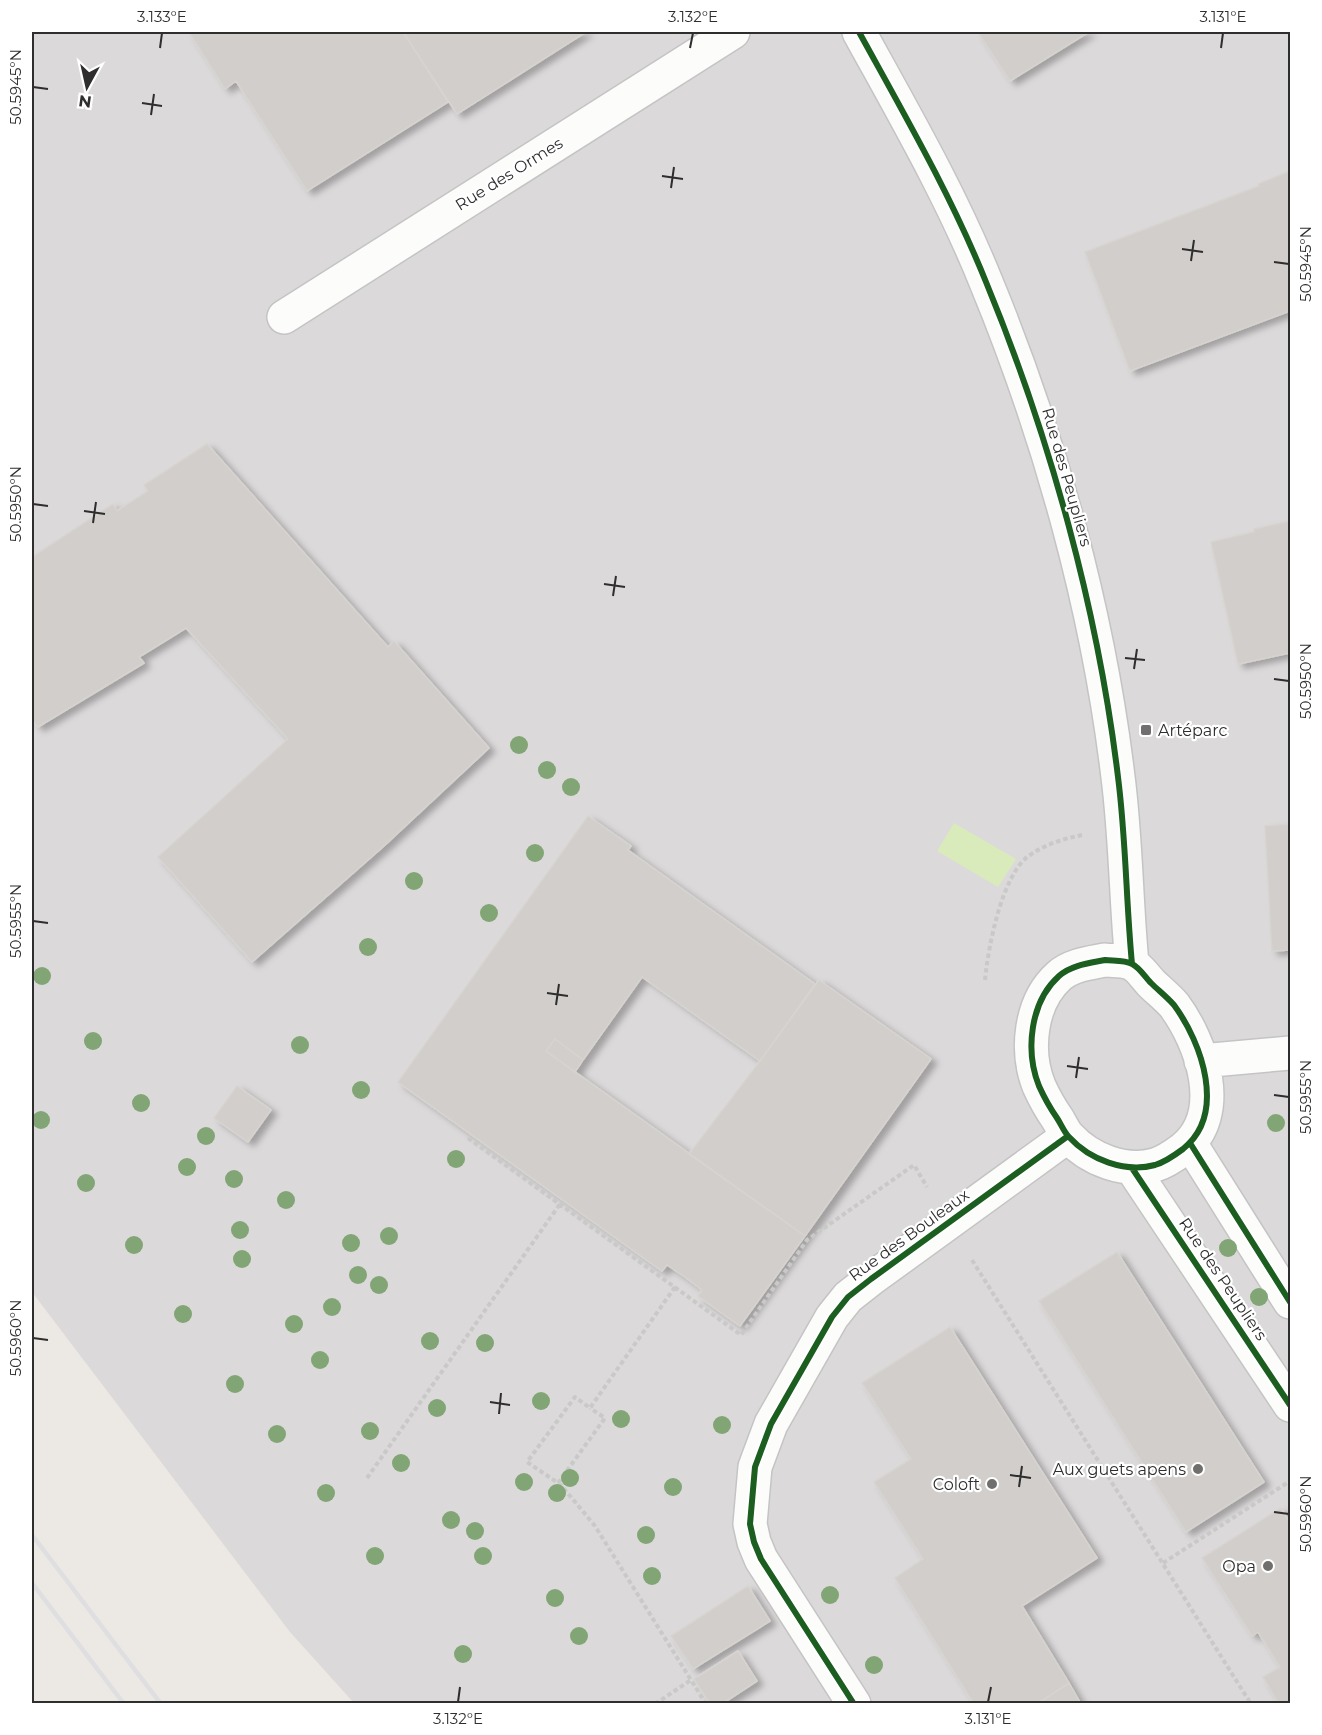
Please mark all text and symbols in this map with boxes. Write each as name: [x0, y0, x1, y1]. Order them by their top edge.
text: 3.133°E: [137, 7, 187, 26]
text: 3.132°E: [668, 7, 718, 26]
text: 3.131°E: [1199, 7, 1247, 26]
text: 50.5945°N: [6, 49, 25, 125]
north arrow: [57, 57, 117, 117]
text: N: [77, 91, 93, 112]
street label: Rue des Ormes: [452, 133, 566, 215]
text: 50.5945°N: [1296, 226, 1315, 302]
street label: Rue des Peupliers: [1038, 405, 1096, 549]
text: 50.5950°N: [6, 466, 25, 542]
text: 50.5950°N: [1296, 643, 1315, 719]
place label: Artéparc: [1158, 721, 1227, 740]
marker: Artéparc: [1139, 723, 1153, 737]
text: 50.5955°N: [6, 884, 25, 958]
text: 50.5955°N: [1296, 1060, 1315, 1134]
street label: Rue des Bouleaux: [845, 1185, 973, 1285]
street label: Rue des Peupliers: [1175, 1214, 1271, 1344]
text: 50.5960°N: [6, 1300, 25, 1376]
place label: Aux guets apens: [1053, 1460, 1186, 1479]
marker: Aux guets apens: [1191, 1462, 1205, 1476]
place label: Coloft: [933, 1475, 980, 1494]
text: 50.5960°N: [1296, 1476, 1315, 1552]
marker: Coloft: [985, 1477, 999, 1491]
place label: Opa: [1222, 1557, 1256, 1576]
marker: Opa: [1261, 1559, 1275, 1573]
text: 3.132°E: [433, 1709, 483, 1728]
text: 3.131°E: [964, 1709, 1012, 1728]

